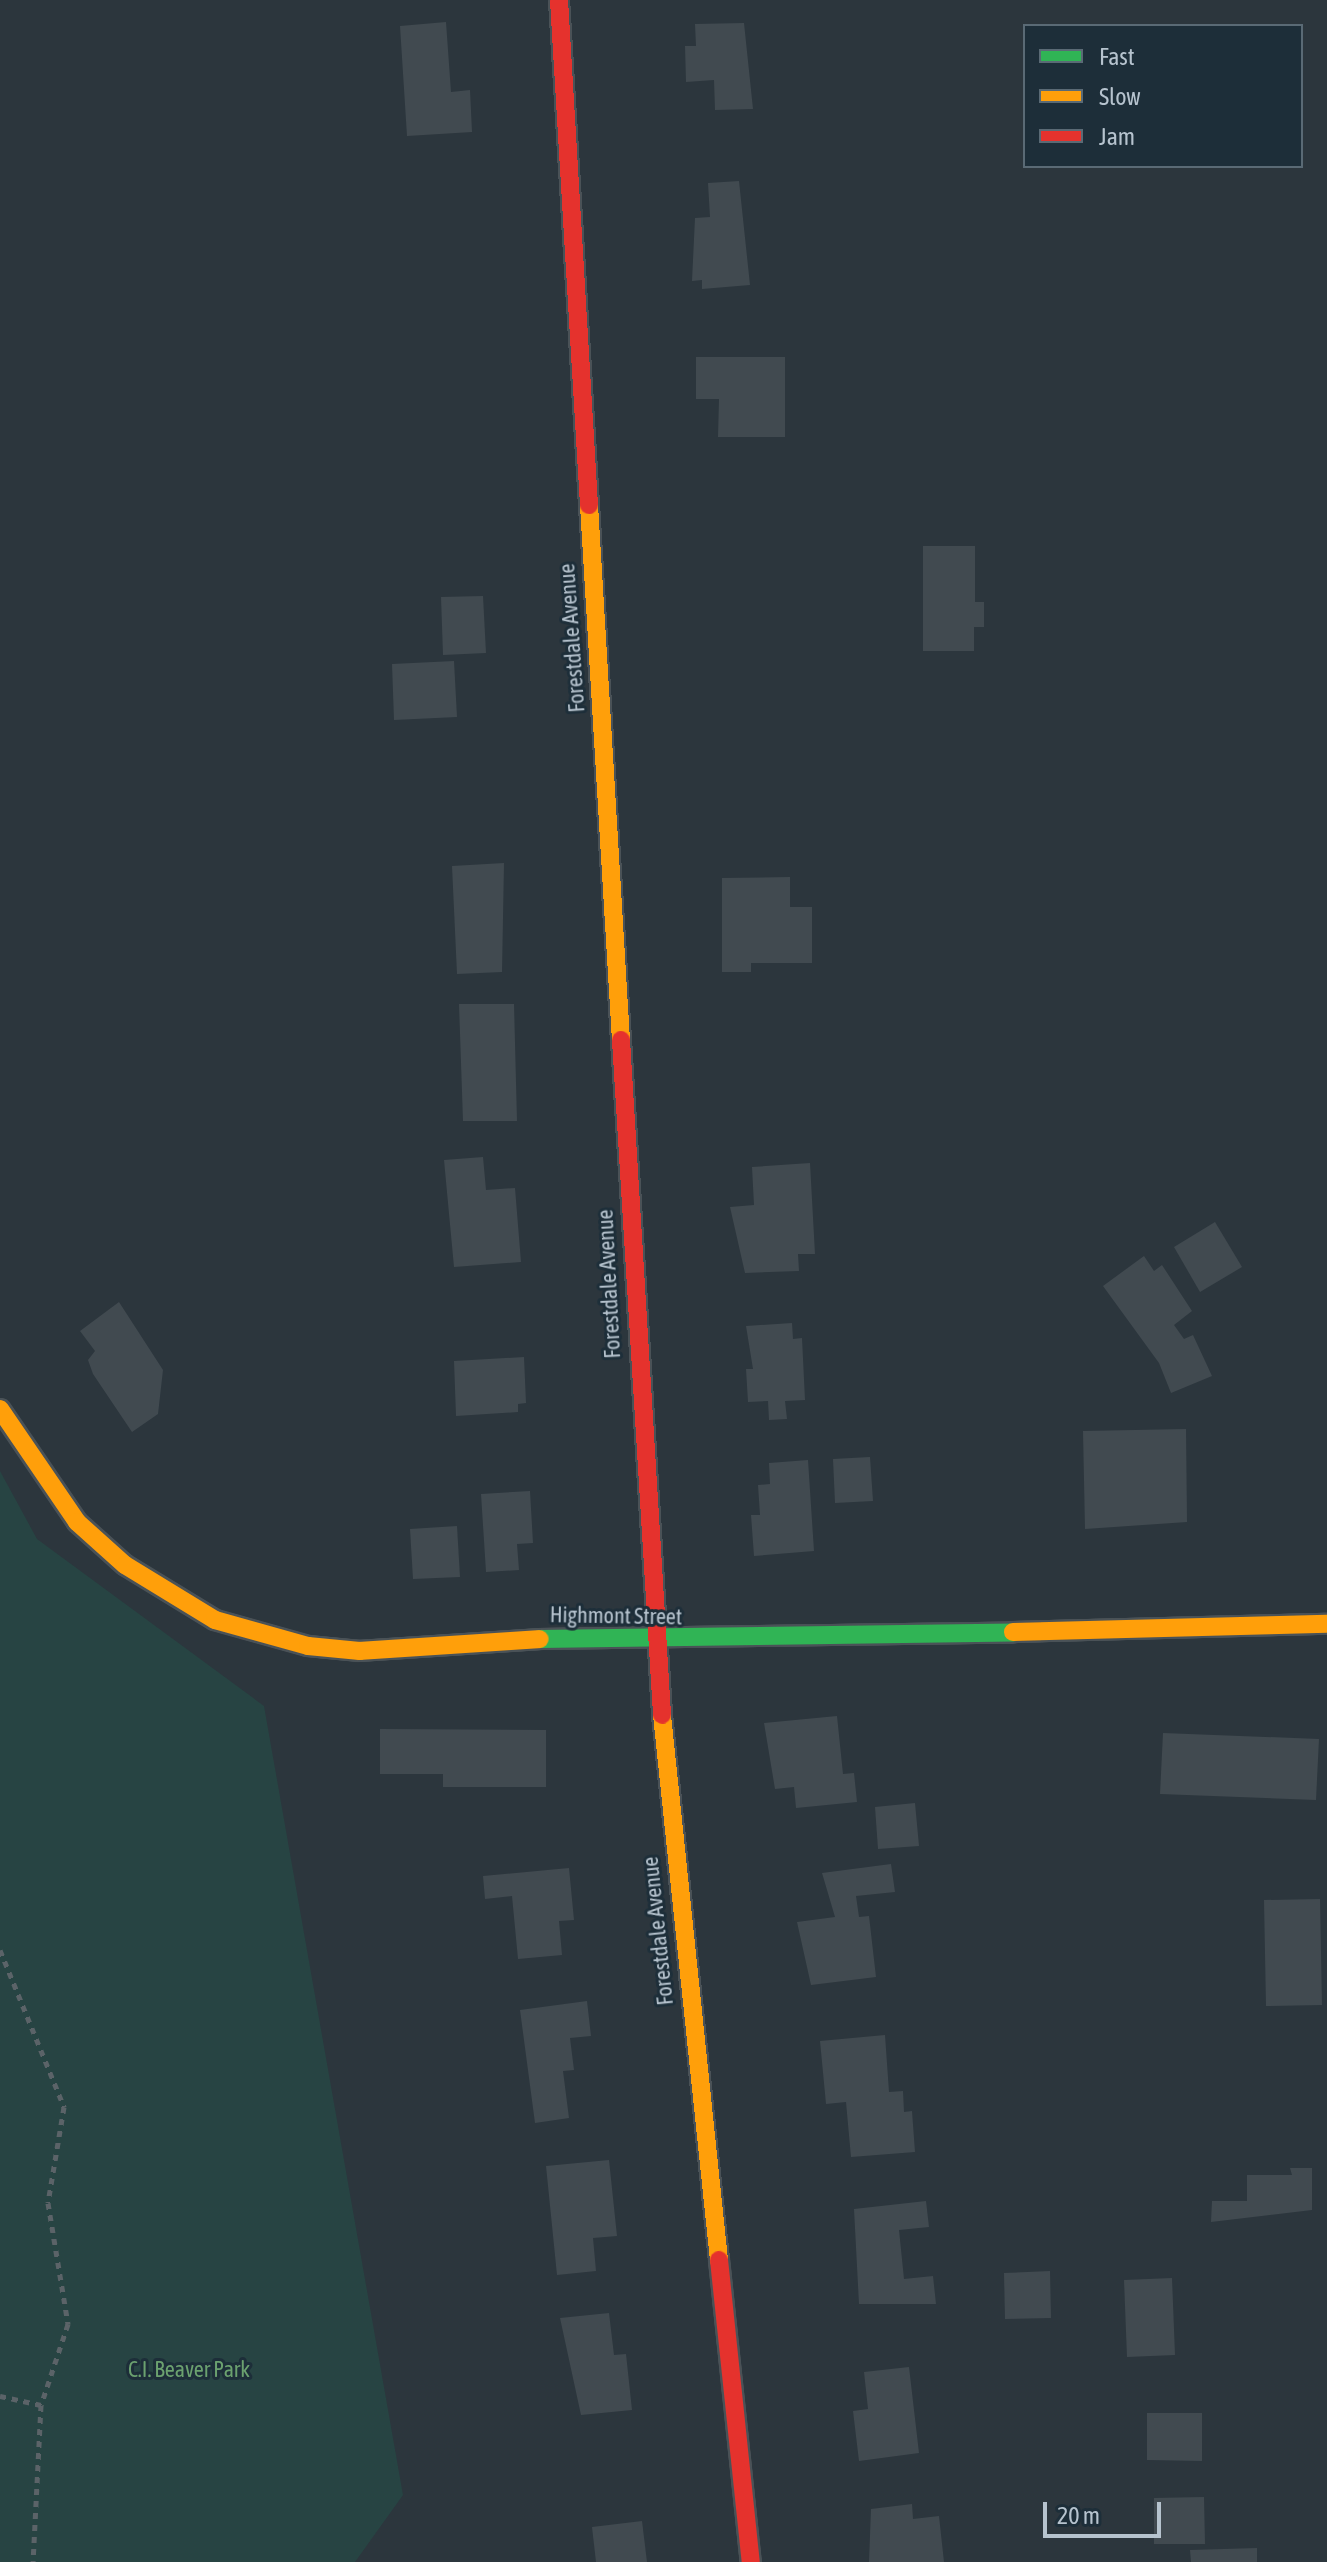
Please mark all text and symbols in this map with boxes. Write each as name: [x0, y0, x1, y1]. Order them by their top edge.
legend: [1023, 24, 1303, 168]
text: Fast: [1099, 43, 1135, 70]
text: Slow: [1099, 83, 1141, 110]
text: Jam: [1099, 123, 1135, 150]
street label: Forestdale Avenue: [554, 563, 590, 713]
street label: Forestdale Avenue: [592, 1209, 626, 1359]
street label: Highmont Street: [550, 1602, 682, 1630]
street label: Forestdale Avenue: [637, 1855, 679, 2007]
park label: C.I. Beaver Park: [128, 2357, 250, 2383]
scale bar: [1047, 2486, 1165, 2536]
text: 20 m: [1057, 2502, 1100, 2529]

